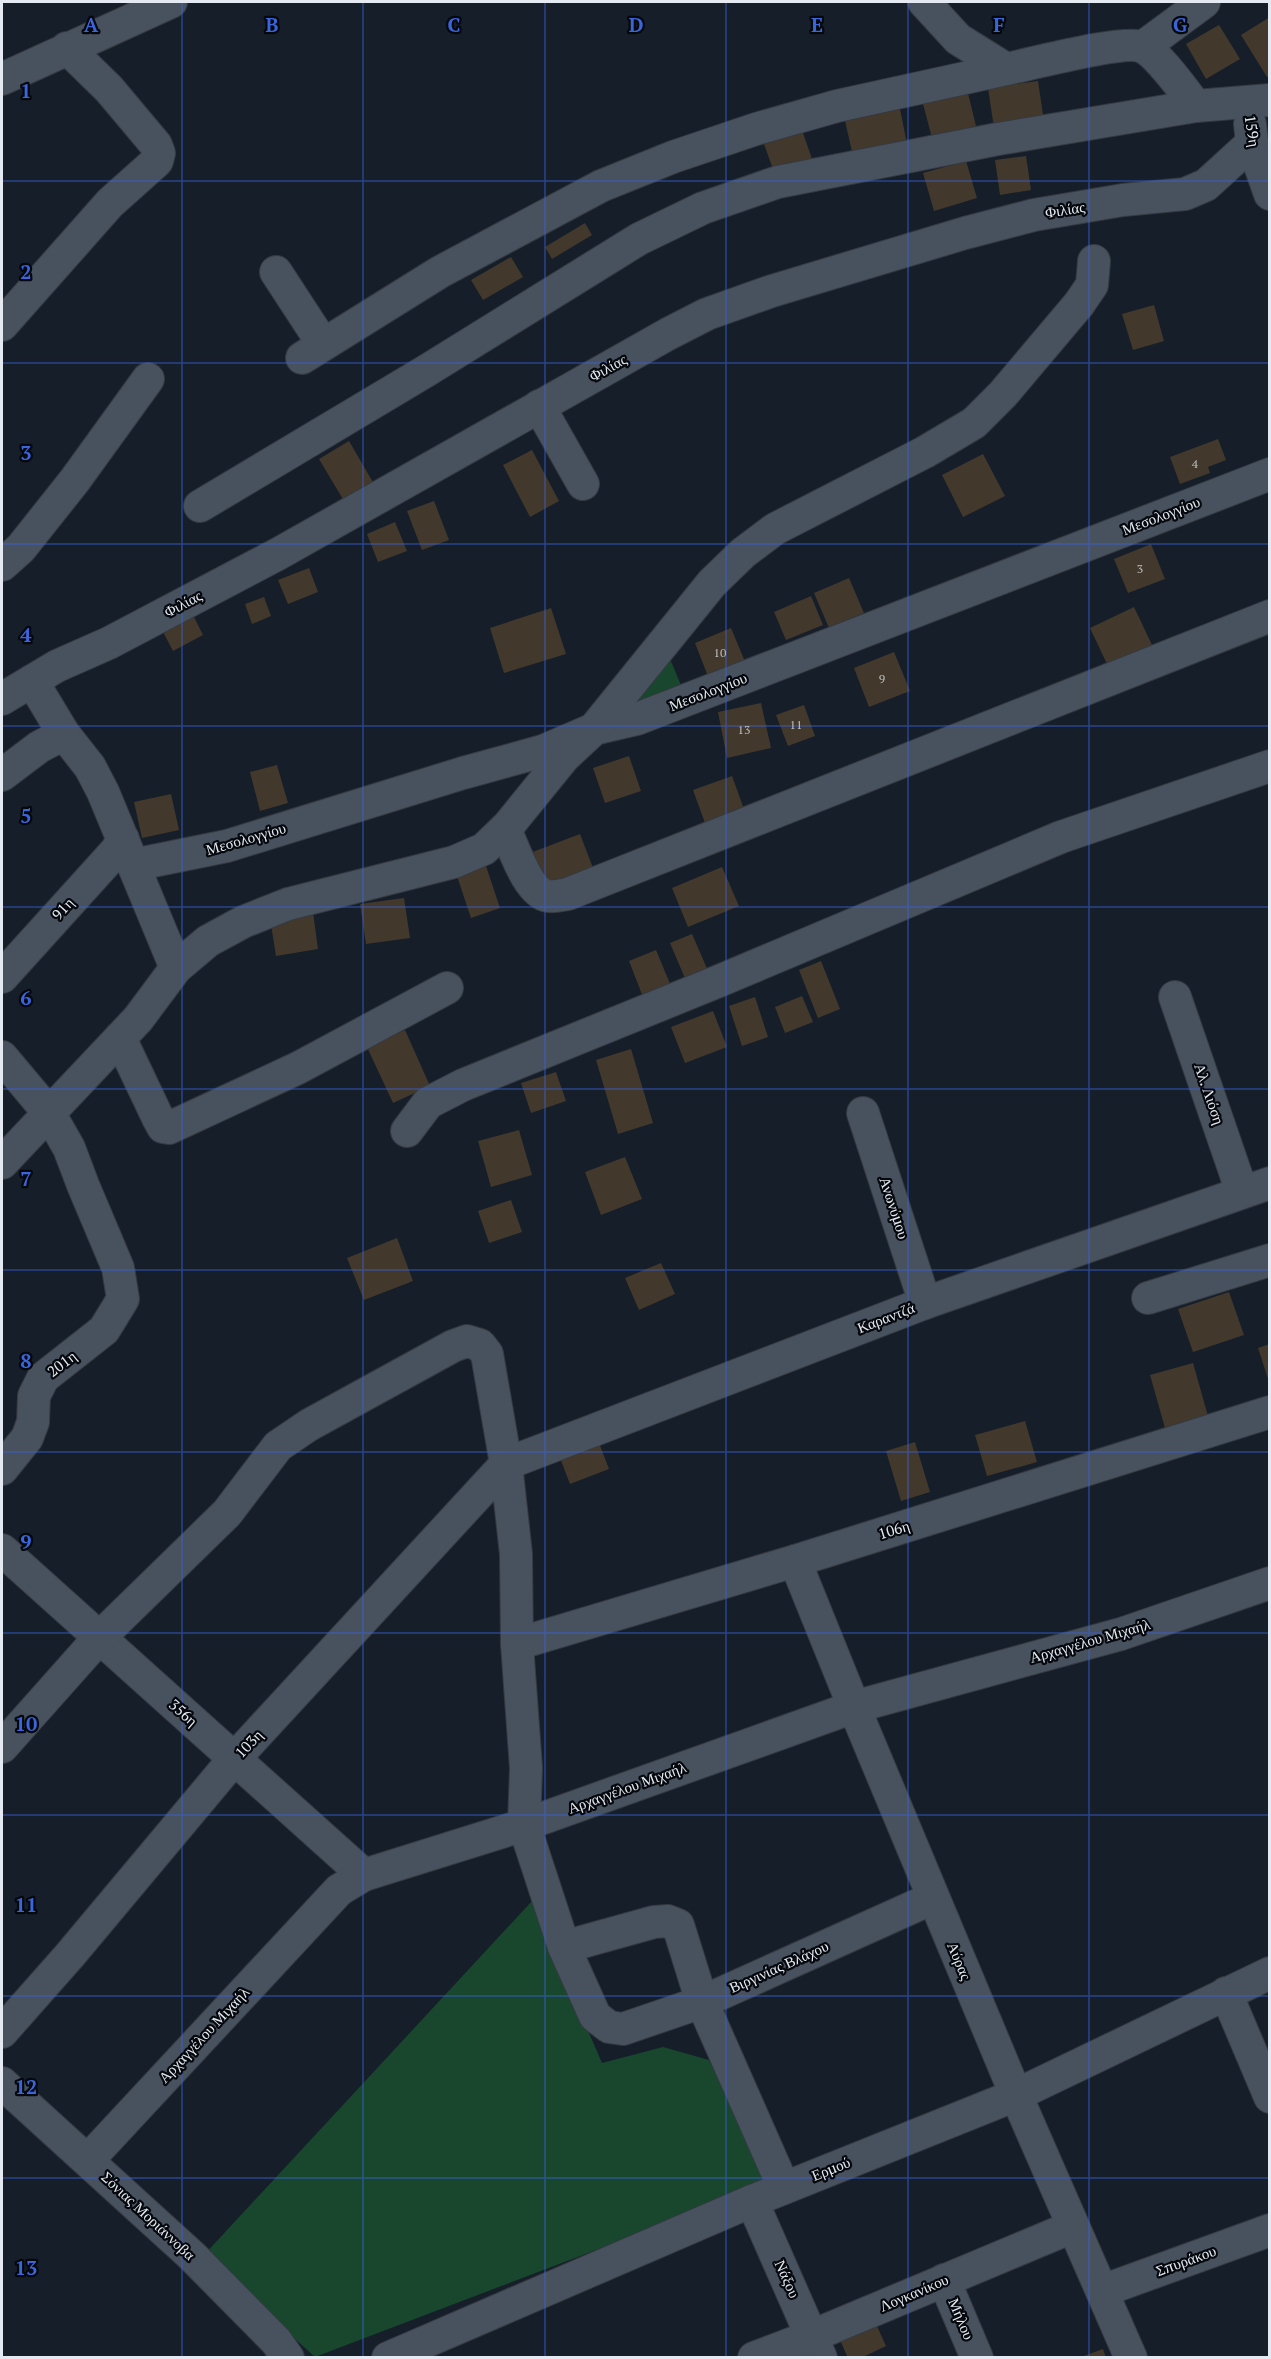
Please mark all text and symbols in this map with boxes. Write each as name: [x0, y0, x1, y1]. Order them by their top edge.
text: A: [84, 11, 99, 38]
text: B: [266, 11, 279, 38]
text: C: [447, 11, 461, 38]
text: D: [629, 11, 643, 38]
text: E: [811, 11, 823, 38]
text: F: [993, 11, 1005, 38]
text: G: [1173, 11, 1187, 38]
text: 1: [20, 77, 32, 104]
street label: 159η: [1241, 114, 1265, 148]
street label: Φιλίας: [1043, 196, 1086, 222]
text: 2: [20, 258, 32, 285]
street label: Φιλίας: [585, 349, 630, 386]
text: 3: [20, 439, 32, 466]
house number: 4: [1192, 456, 1199, 471]
street label: Μεσολογγίου: [1119, 491, 1203, 539]
house number: 3: [1137, 561, 1143, 576]
street label: Φιλίας: [160, 585, 205, 621]
text: 4: [20, 621, 32, 648]
house number: 10: [714, 645, 726, 660]
street label: Μεσολογγίου: [666, 667, 750, 715]
house number: 9: [879, 671, 885, 686]
house number: 11: [790, 717, 802, 732]
house number: 13: [738, 722, 750, 737]
text: 5: [20, 802, 32, 829]
street label: Μεσολογγίου: [203, 817, 288, 859]
street label: 91η: [47, 893, 78, 924]
text: 6: [20, 984, 32, 1011]
street label: Αλ. Λιόση: [1190, 1060, 1230, 1127]
text: 7: [20, 1165, 32, 1192]
street label: Ανωνύμου: [876, 1174, 914, 1241]
street label: Καραντζά: [854, 1297, 917, 1337]
street label: 201η: [43, 1345, 80, 1381]
text: 8: [20, 1347, 32, 1374]
street label: 106η: [876, 1515, 912, 1543]
text: 9: [20, 1528, 32, 1555]
street label: Αρχαγγέλου Μιχαήλ: [1027, 1613, 1153, 1667]
street label: 356η: [165, 1694, 202, 1730]
text: 10: [15, 1710, 37, 1737]
street label: 103η: [230, 1725, 267, 1762]
street label: Αρχαγγέλου Μιχαήλ: [565, 1756, 689, 1818]
text: 11: [15, 1891, 37, 1918]
street label: Βιργινίας Βλάχου: [726, 1935, 831, 1997]
street label: Αύρας: [943, 1939, 977, 1983]
street label: Αρχαγγέλου Μιχαήλ: [153, 1981, 254, 2087]
text: 12: [15, 2073, 37, 2100]
street label: Ερμού: [808, 2151, 853, 2185]
street label: Σόνιας Μοριάννοβα: [98, 2167, 200, 2264]
street label: Σπυράκου: [1153, 2240, 1219, 2280]
text: 13: [15, 2254, 37, 2281]
street label: Νάξου: [771, 2256, 805, 2301]
street label: Λογκανίκου: [876, 2269, 951, 2316]
street label: Μήλου: [944, 2295, 980, 2342]

